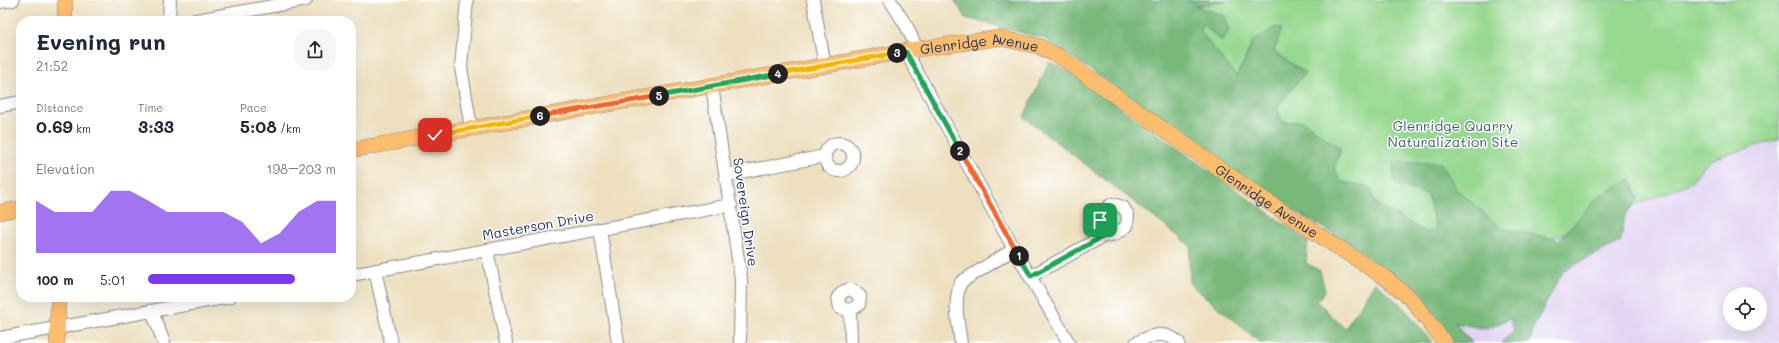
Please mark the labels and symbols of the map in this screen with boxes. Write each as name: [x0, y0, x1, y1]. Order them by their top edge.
street label: Glenridge Avenue: [919, 28, 1041, 58]
pin: 3: [887, 43, 907, 63]
pin: 4: [768, 64, 788, 84]
pin: 5: [649, 86, 669, 106]
pin: 6: [530, 106, 550, 126]
park label: Glenridge Quarry Naturalization Site: [1388, 116, 1518, 151]
pin: [418, 118, 452, 152]
pin: 2: [950, 141, 970, 161]
street label: Sovereign Drive: [729, 156, 763, 268]
street label: Glenridge Avenue: [1212, 159, 1322, 242]
pin: [1083, 203, 1117, 237]
street label: Masterson Drive: [481, 206, 595, 244]
pin: 1: [1009, 246, 1029, 266]

